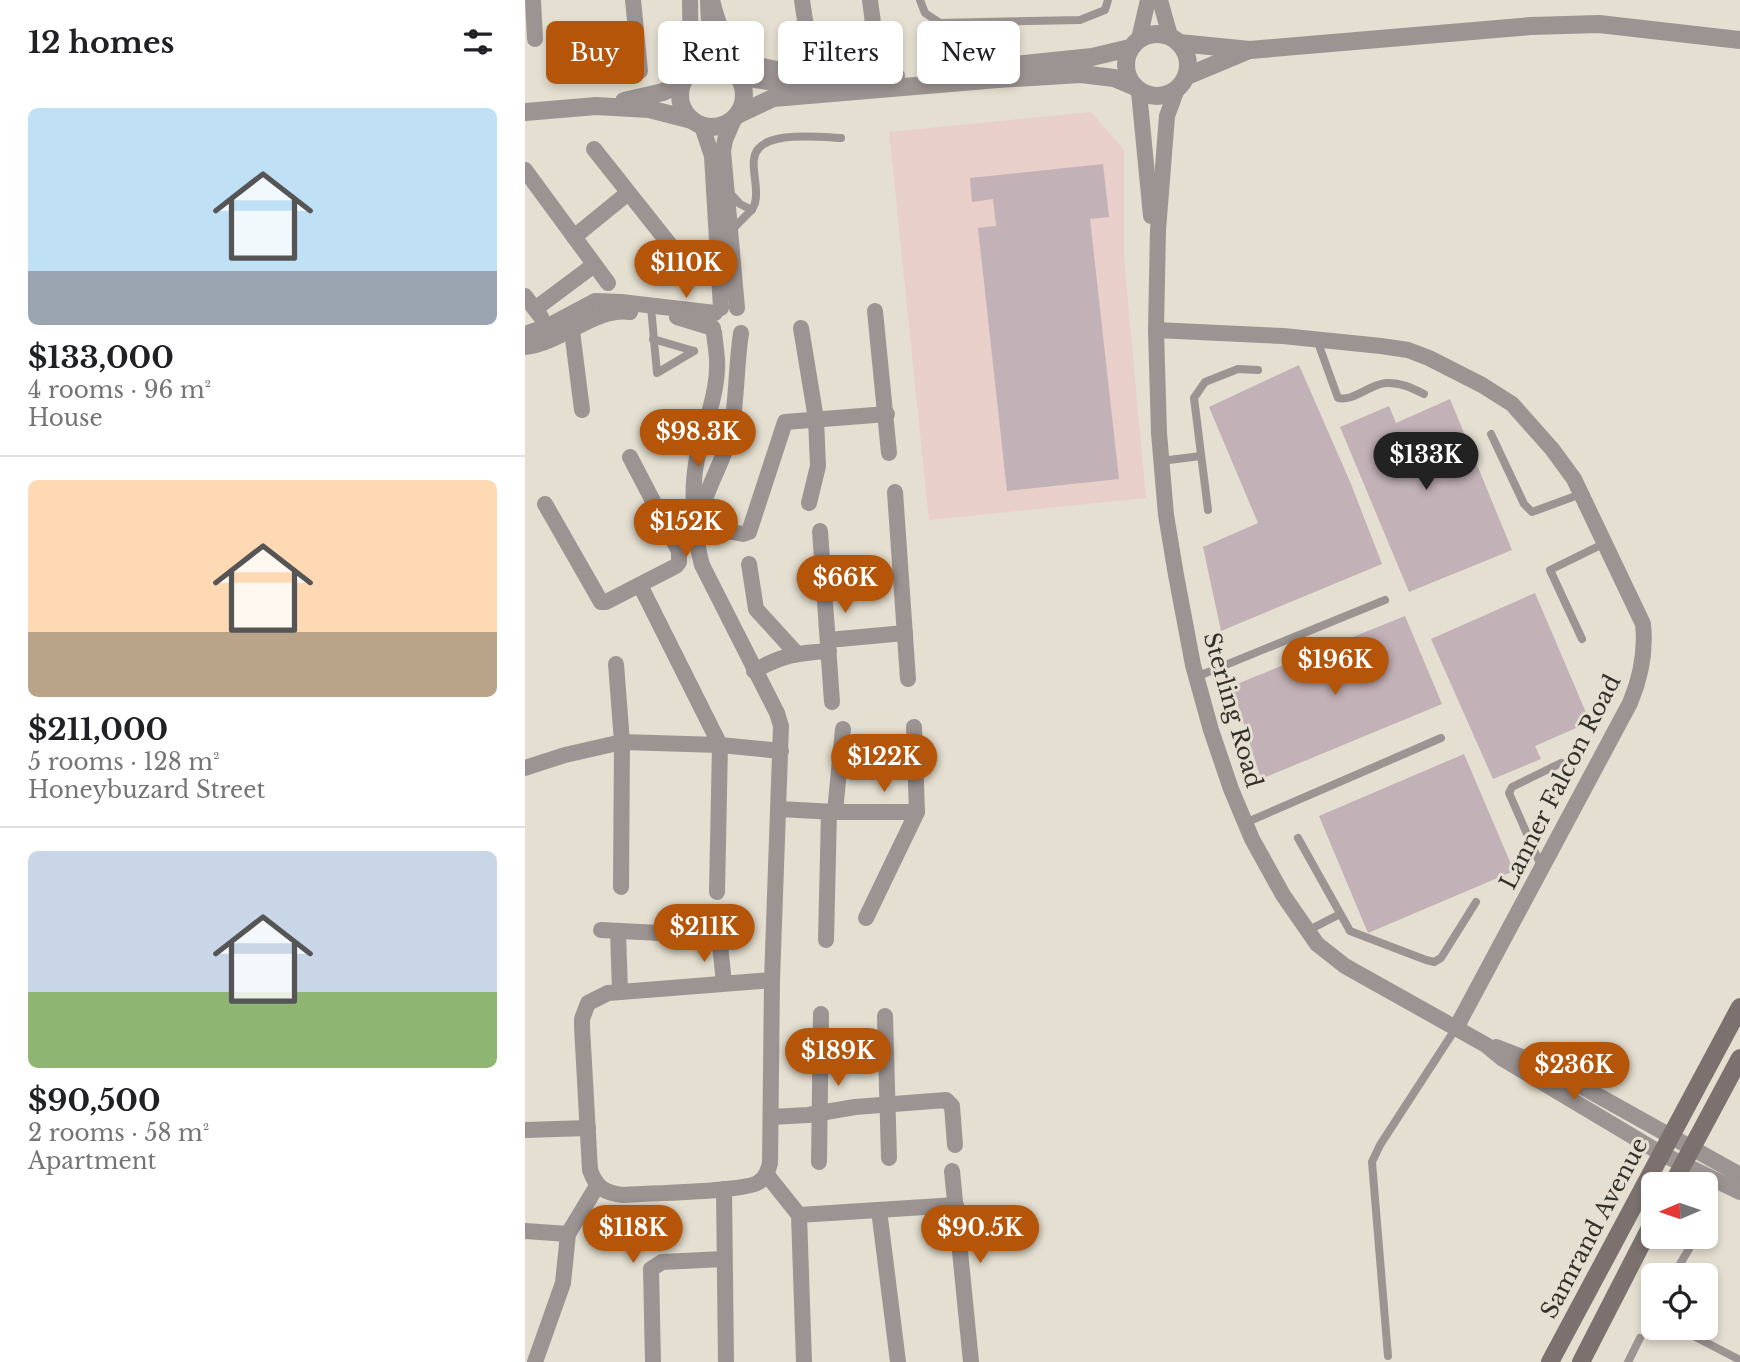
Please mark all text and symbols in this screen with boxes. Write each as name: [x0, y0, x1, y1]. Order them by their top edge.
chip: Buy: [546, 21, 644, 84]
chip: Rent: [658, 21, 764, 84]
chip: Filters: [778, 21, 903, 84]
chip: New: [917, 21, 1020, 84]
icon: filters: [459, 23, 497, 61]
text: 12 homes: [28, 24, 175, 61]
icon: home: [200, 153, 326, 279]
pin: $110K: [637, 240, 735, 300]
text: $110K: [650, 249, 722, 277]
text: $133,000: [28, 339, 174, 376]
text: 4 rooms · 96 m²: [28, 376, 211, 404]
text: House: [28, 404, 103, 432]
pin: $98.3K: [641, 410, 755, 469]
text: $98.3K: [656, 418, 740, 446]
pin: $133K: [1377, 433, 1475, 492]
text: $133K: [1389, 441, 1463, 469]
pin: $152K: [637, 500, 735, 559]
text: $152K: [650, 508, 722, 536]
icon: home: [200, 525, 326, 651]
pin: $66K: [804, 556, 886, 615]
text: $66K: [813, 564, 877, 592]
street label: Sterling Road: [1197, 629, 1269, 791]
pin: $196K: [1286, 638, 1384, 697]
text: $196K: [1298, 646, 1372, 674]
street label: Lanner Falcon Road: [1494, 670, 1626, 894]
text: $211,000: [28, 711, 168, 748]
pin: $122K: [835, 734, 933, 794]
text: $122K: [847, 743, 921, 771]
text: 5 rooms · 128 m²: [28, 748, 220, 776]
text: Honeybuzard Street: [28, 776, 265, 804]
icon: home: [200, 896, 326, 1022]
pin: $211K: [655, 904, 753, 964]
text: $211K: [670, 913, 738, 941]
pin: $189K: [789, 1028, 887, 1088]
text: $189K: [801, 1037, 875, 1065]
pin: $236K: [1525, 1042, 1623, 1102]
text: $236K: [1535, 1051, 1613, 1079]
text: $90,500: [28, 1082, 161, 1119]
text: 2 rooms · 58 m²: [28, 1119, 209, 1147]
street label: Samrand Avenue: [1535, 1133, 1653, 1323]
text: Apartment: [28, 1147, 156, 1175]
north arrow: [1641, 1172, 1719, 1250]
map controls: [1641, 1172, 1718, 1340]
pin: $118K: [584, 1206, 682, 1265]
pin: $90.5K: [923, 1206, 1037, 1265]
text: $118K: [599, 1214, 667, 1242]
text: $90.5K: [937, 1214, 1023, 1242]
button: locate: [1641, 1263, 1718, 1340]

